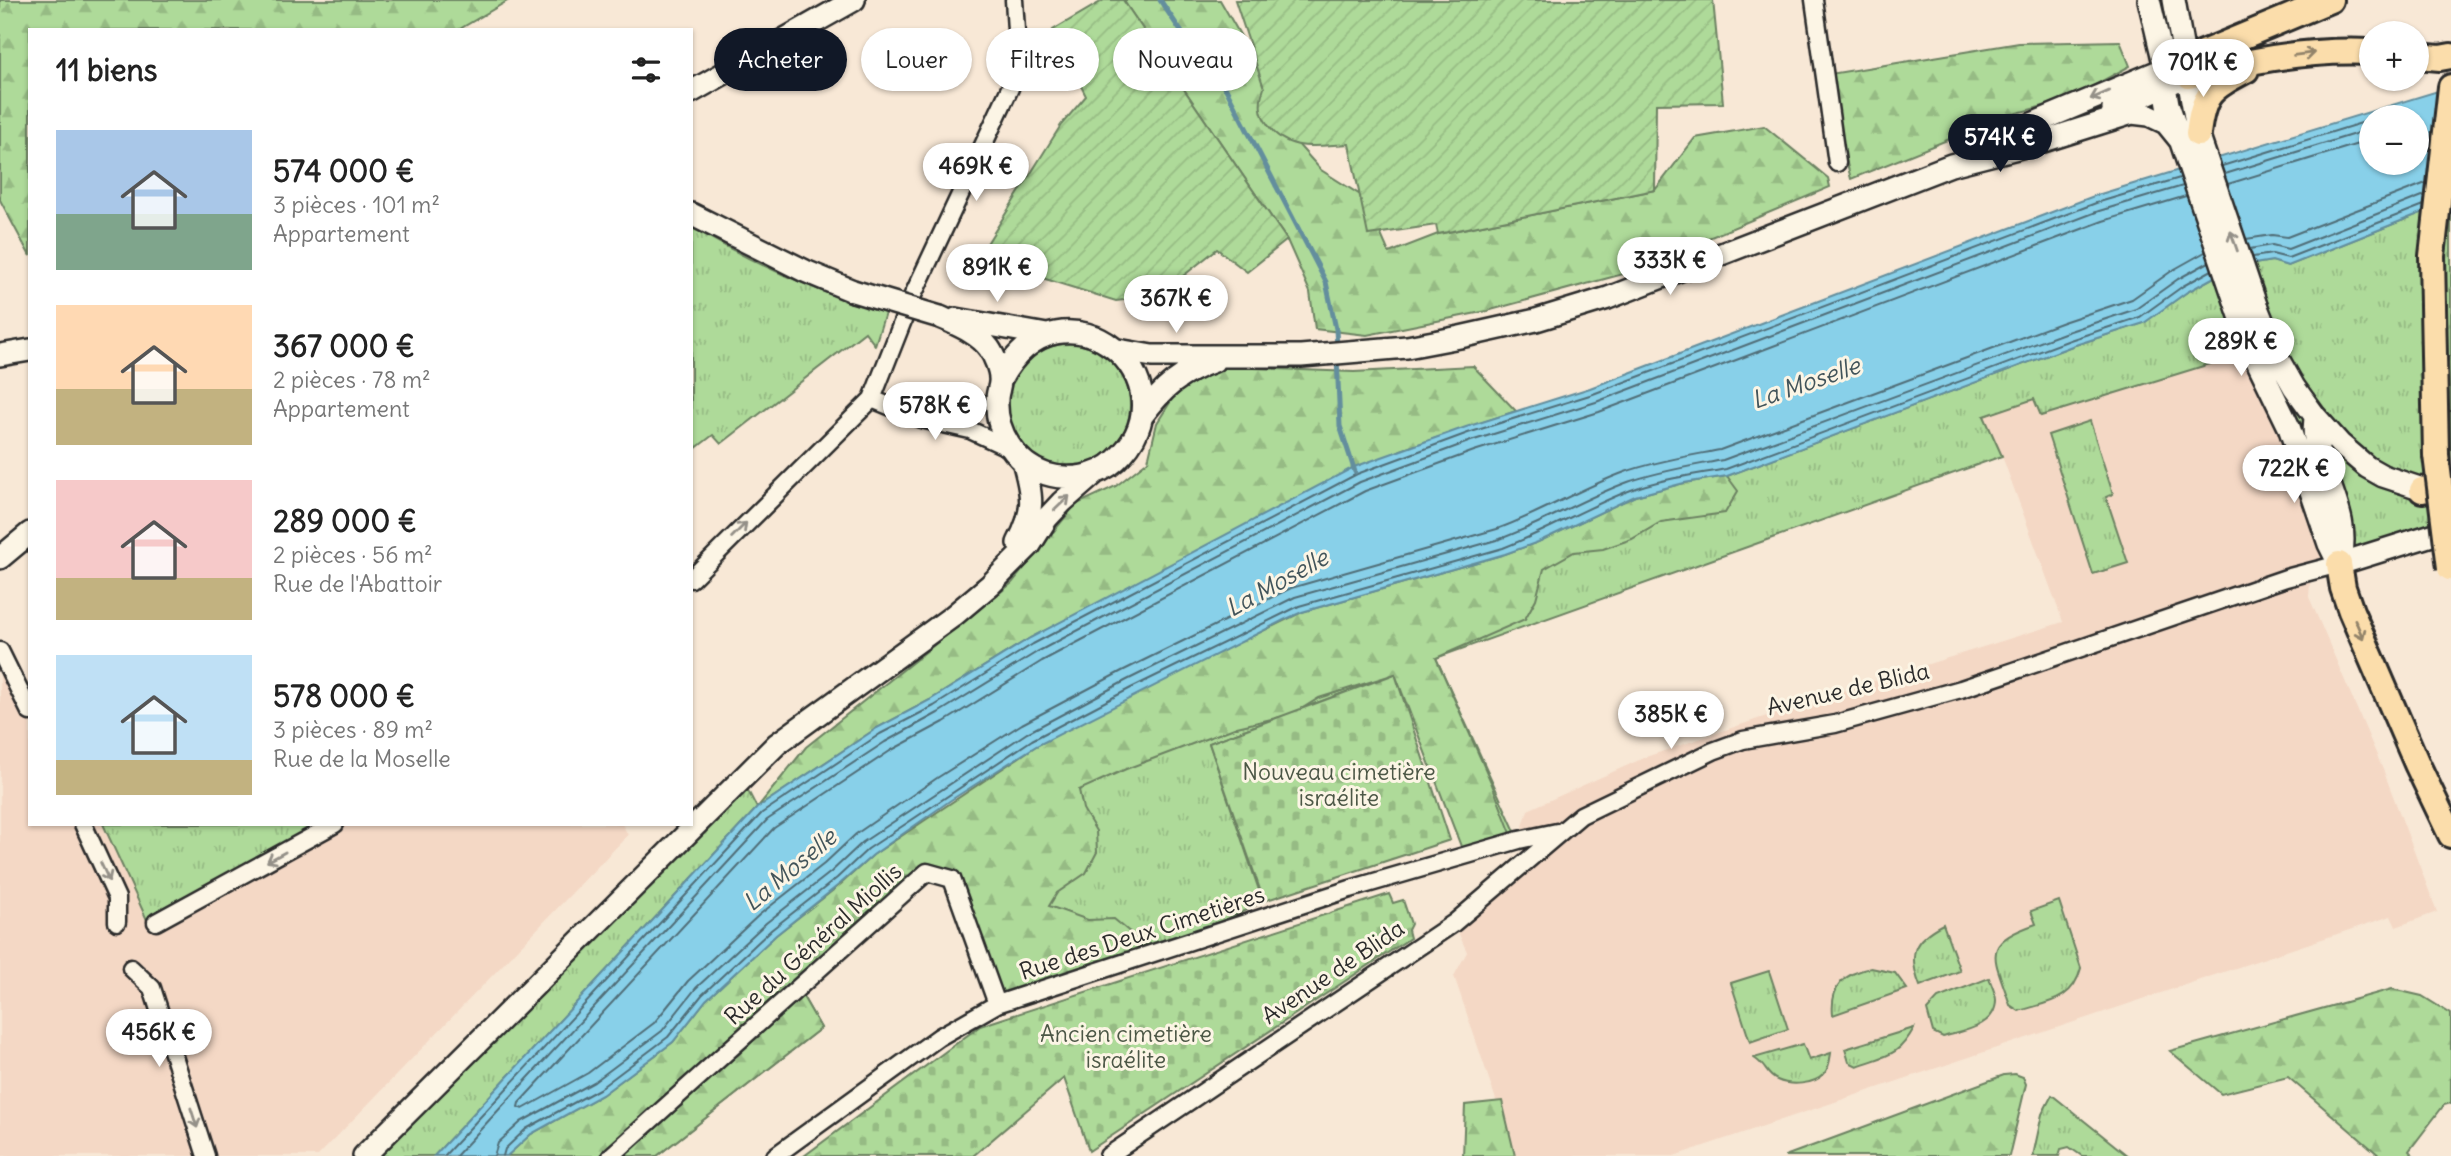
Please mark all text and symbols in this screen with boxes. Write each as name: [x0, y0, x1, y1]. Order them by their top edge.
map controls: [2359, 21, 2429, 175]
button: +: [2359, 21, 2429, 91]
chip: Acheter: [714, 28, 847, 91]
chip: Louer: [861, 28, 972, 91]
chip: Filtres: [986, 28, 1099, 91]
chip: Nouveau: [1113, 28, 1257, 91]
pin: 701K €: [2146, 40, 2260, 99]
text: 701K €: [2168, 47, 2238, 76]
one-way arrow: [2292, 47, 2315, 60]
text: 11 biens: [56, 51, 157, 89]
icon: filters: [627, 51, 665, 89]
one-way arrow: [2090, 90, 2111, 103]
button: −: [2359, 105, 2429, 175]
pin: 574K €: [1943, 114, 2057, 174]
text: 574K €: [1964, 122, 2036, 151]
pin: 469K €: [919, 144, 1033, 203]
text: 469K €: [939, 151, 1013, 180]
text: 574 000 €: [273, 152, 414, 190]
icon: home: [112, 158, 196, 242]
text: 3 pièces · 101 m²: [273, 190, 440, 219]
text: Appartement: [273, 219, 410, 248]
one-way arrow: [2227, 230, 2240, 252]
pin: 333K €: [1613, 238, 1727, 297]
pin: 891K €: [940, 244, 1054, 304]
text: 333K €: [1633, 245, 1707, 274]
text: 891K €: [962, 252, 1032, 281]
pin: 367K €: [1119, 276, 1233, 335]
text: 367K €: [1140, 283, 1212, 312]
pin: 289K €: [2184, 318, 2298, 378]
text: 289K €: [2204, 326, 2278, 355]
text: 367 000 €: [273, 327, 415, 365]
icon: home: [112, 333, 196, 417]
water label: La Moselle: [1748, 349, 1866, 415]
text: 2 pièces · 78 m²: [273, 365, 431, 394]
pin: 578K €: [878, 382, 992, 442]
text: 578K €: [899, 390, 971, 419]
text: Appartement: [273, 394, 410, 423]
pin: 722K €: [2237, 446, 2351, 505]
text: 722K €: [2259, 453, 2329, 482]
one-way arrow: [1053, 494, 1070, 511]
text: 289 000 €: [273, 502, 417, 540]
icon: home: [112, 508, 196, 592]
one-way arrow: [731, 522, 748, 539]
text: 2 pièces · 56 m²: [273, 540, 433, 569]
water label: La Moselle: [1220, 541, 1335, 623]
text: Rue de l'Abattoir: [273, 569, 442, 598]
one-way arrow: [2353, 618, 2366, 640]
street label: Avenue de Blida: [1764, 656, 1932, 721]
text: 578 000 €: [273, 677, 415, 715]
icon: home: [112, 683, 196, 767]
pin: 385K €: [1614, 692, 1728, 751]
text: 385K €: [1634, 699, 1708, 728]
text: 3 pièces · 89 m²: [273, 715, 433, 744]
text: Rue de la Moselle: [273, 744, 451, 773]
park label: Nouveau cimetière israélite: [1242, 757, 1436, 812]
water label: La Moselle: [737, 820, 844, 917]
one-way arrow: [266, 850, 286, 864]
street label: Rue du Général Miollis: [718, 856, 907, 1031]
one-way arrow: [99, 861, 112, 882]
street label: Rue des Deux Cimetières: [1016, 879, 1268, 986]
street label: Avenue de Blida: [1256, 913, 1410, 1030]
pin: 456K €: [102, 1010, 216, 1069]
text: 456K €: [122, 1017, 196, 1046]
park label: Ancien cimetière israélite: [1040, 1019, 1212, 1074]
one-way arrow: [188, 1107, 201, 1129]

